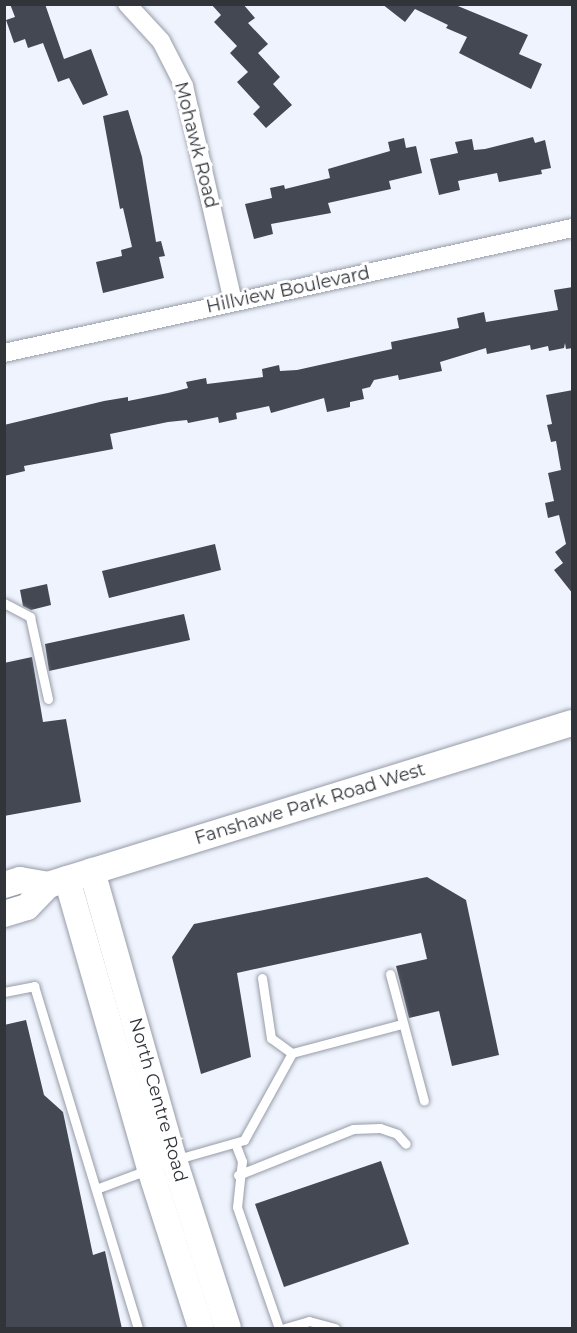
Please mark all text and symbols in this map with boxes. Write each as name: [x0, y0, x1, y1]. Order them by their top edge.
street label: Mohawk Road: [170, 80, 222, 210]
street label: Hillview Boulevard: [204, 262, 372, 318]
street label: Fanshawe Park Road West: [192, 759, 428, 849]
street label: North Centre Road: [124, 1015, 192, 1185]

